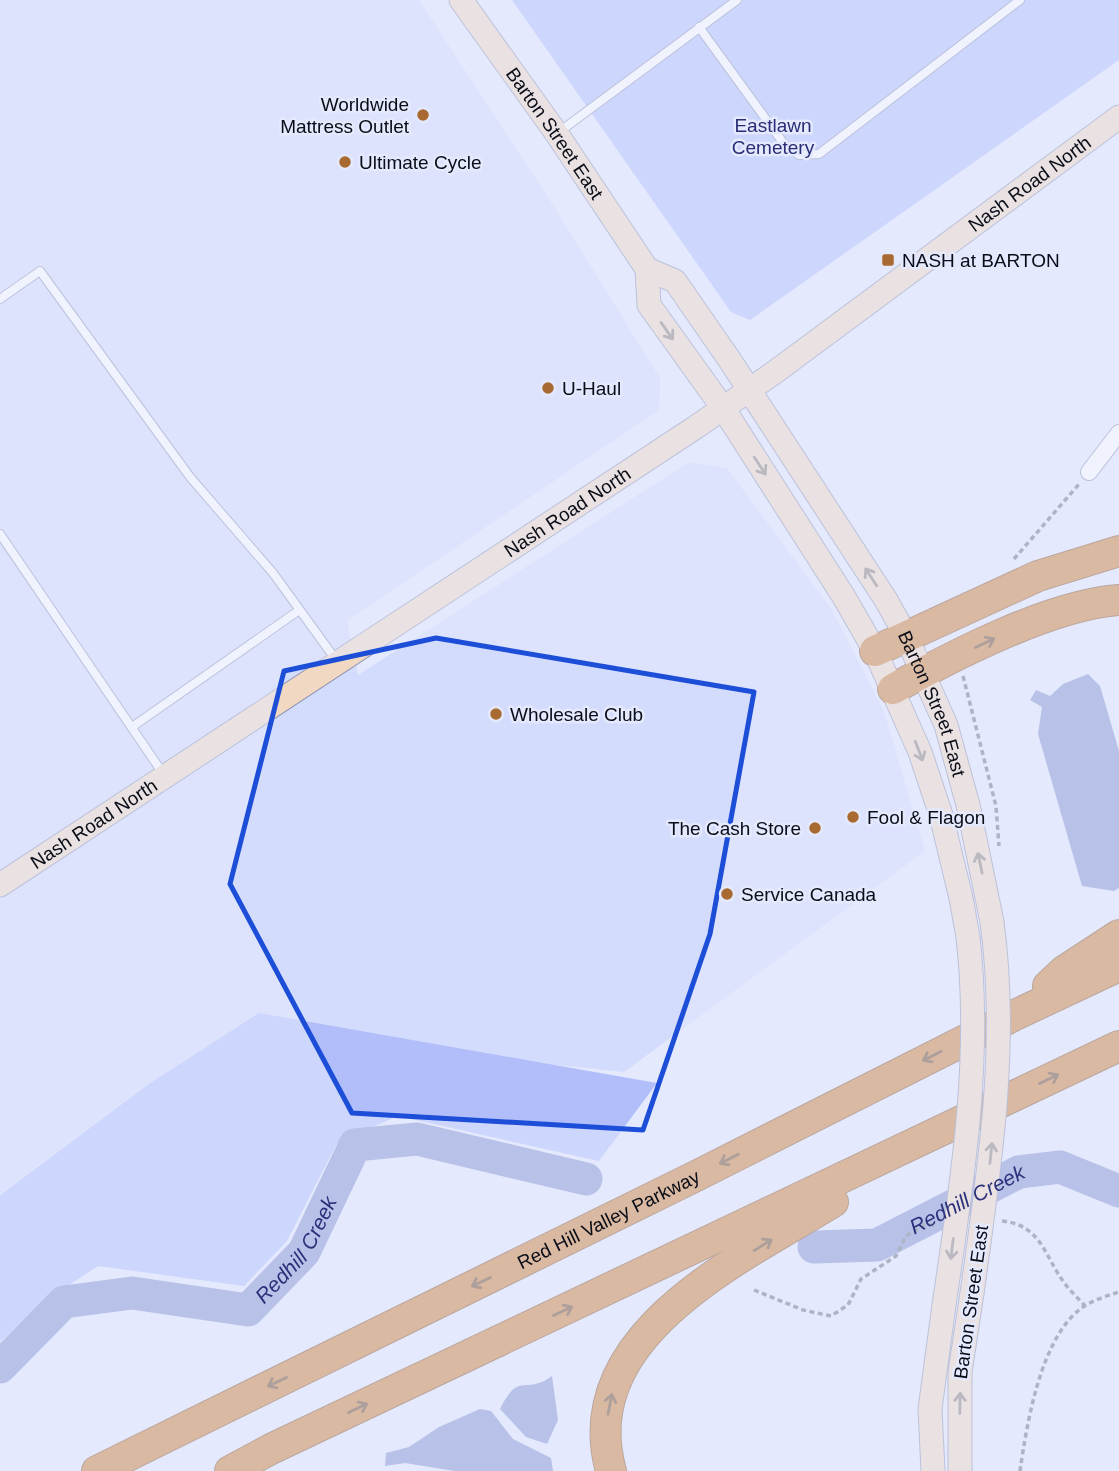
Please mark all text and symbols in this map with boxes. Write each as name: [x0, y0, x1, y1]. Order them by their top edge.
street label: Barton Street East: [502, 63, 608, 204]
place label: Worldwide Mattress Outlet: [280, 94, 410, 137]
marker: Worldwide Mattress Outlet: [415, 107, 431, 123]
park label: Eastlawn Cemetery: [732, 115, 815, 158]
street label: Nash Road North: [964, 131, 1095, 236]
place label: Ultimate Cycle: [359, 152, 481, 173]
marker: Ultimate Cycle: [337, 154, 353, 170]
place label: NASH at BARTON: [902, 250, 1060, 271]
marker: NASH at BARTON: [880, 252, 896, 268]
one-way arrow: [660, 321, 674, 340]
place label: U-Haul: [562, 378, 621, 399]
marker: U-Haul: [540, 380, 556, 396]
one-way arrow: [753, 455, 767, 475]
street label: Nash Road North: [500, 463, 634, 561]
one-way arrow: [864, 567, 878, 587]
street label: Barton Street East: [894, 627, 970, 779]
one-way arrow: [974, 636, 995, 650]
place label: Wholesale Club: [510, 704, 643, 725]
marker: Wholesale Club: [488, 706, 504, 722]
one-way arrow: [914, 740, 927, 762]
street label: Nash Road North: [26, 774, 161, 873]
place label: Fool & Flagon: [867, 807, 985, 828]
marker: Fool & Flagon: [845, 809, 861, 825]
place label: The Cash Store: [668, 818, 801, 839]
marker: The Cash Store: [807, 820, 823, 836]
one-way arrow: [973, 852, 987, 875]
place label: Service Canada: [741, 884, 877, 905]
marker: Service Canada: [719, 886, 735, 902]
one-way arrow: [922, 1050, 943, 1064]
one-way arrow: [1038, 1072, 1059, 1086]
one-way arrow: [984, 1142, 997, 1165]
one-way arrow: [719, 1152, 740, 1166]
water label: Redhill Creek: [905, 1159, 1029, 1238]
street label: Red Hill Valley Parkway: [514, 1165, 703, 1273]
water label: Redhill Creek: [250, 1191, 341, 1307]
street label: Barton Street East: [950, 1223, 992, 1380]
one-way arrow: [753, 1237, 773, 1251]
one-way arrow: [946, 1237, 959, 1260]
one-way arrow: [471, 1275, 492, 1289]
one-way arrow: [552, 1304, 573, 1317]
one-way arrow: [267, 1376, 288, 1390]
one-way arrow: [953, 1392, 967, 1415]
one-way arrow: [604, 1393, 618, 1416]
one-way arrow: [347, 1401, 368, 1414]

